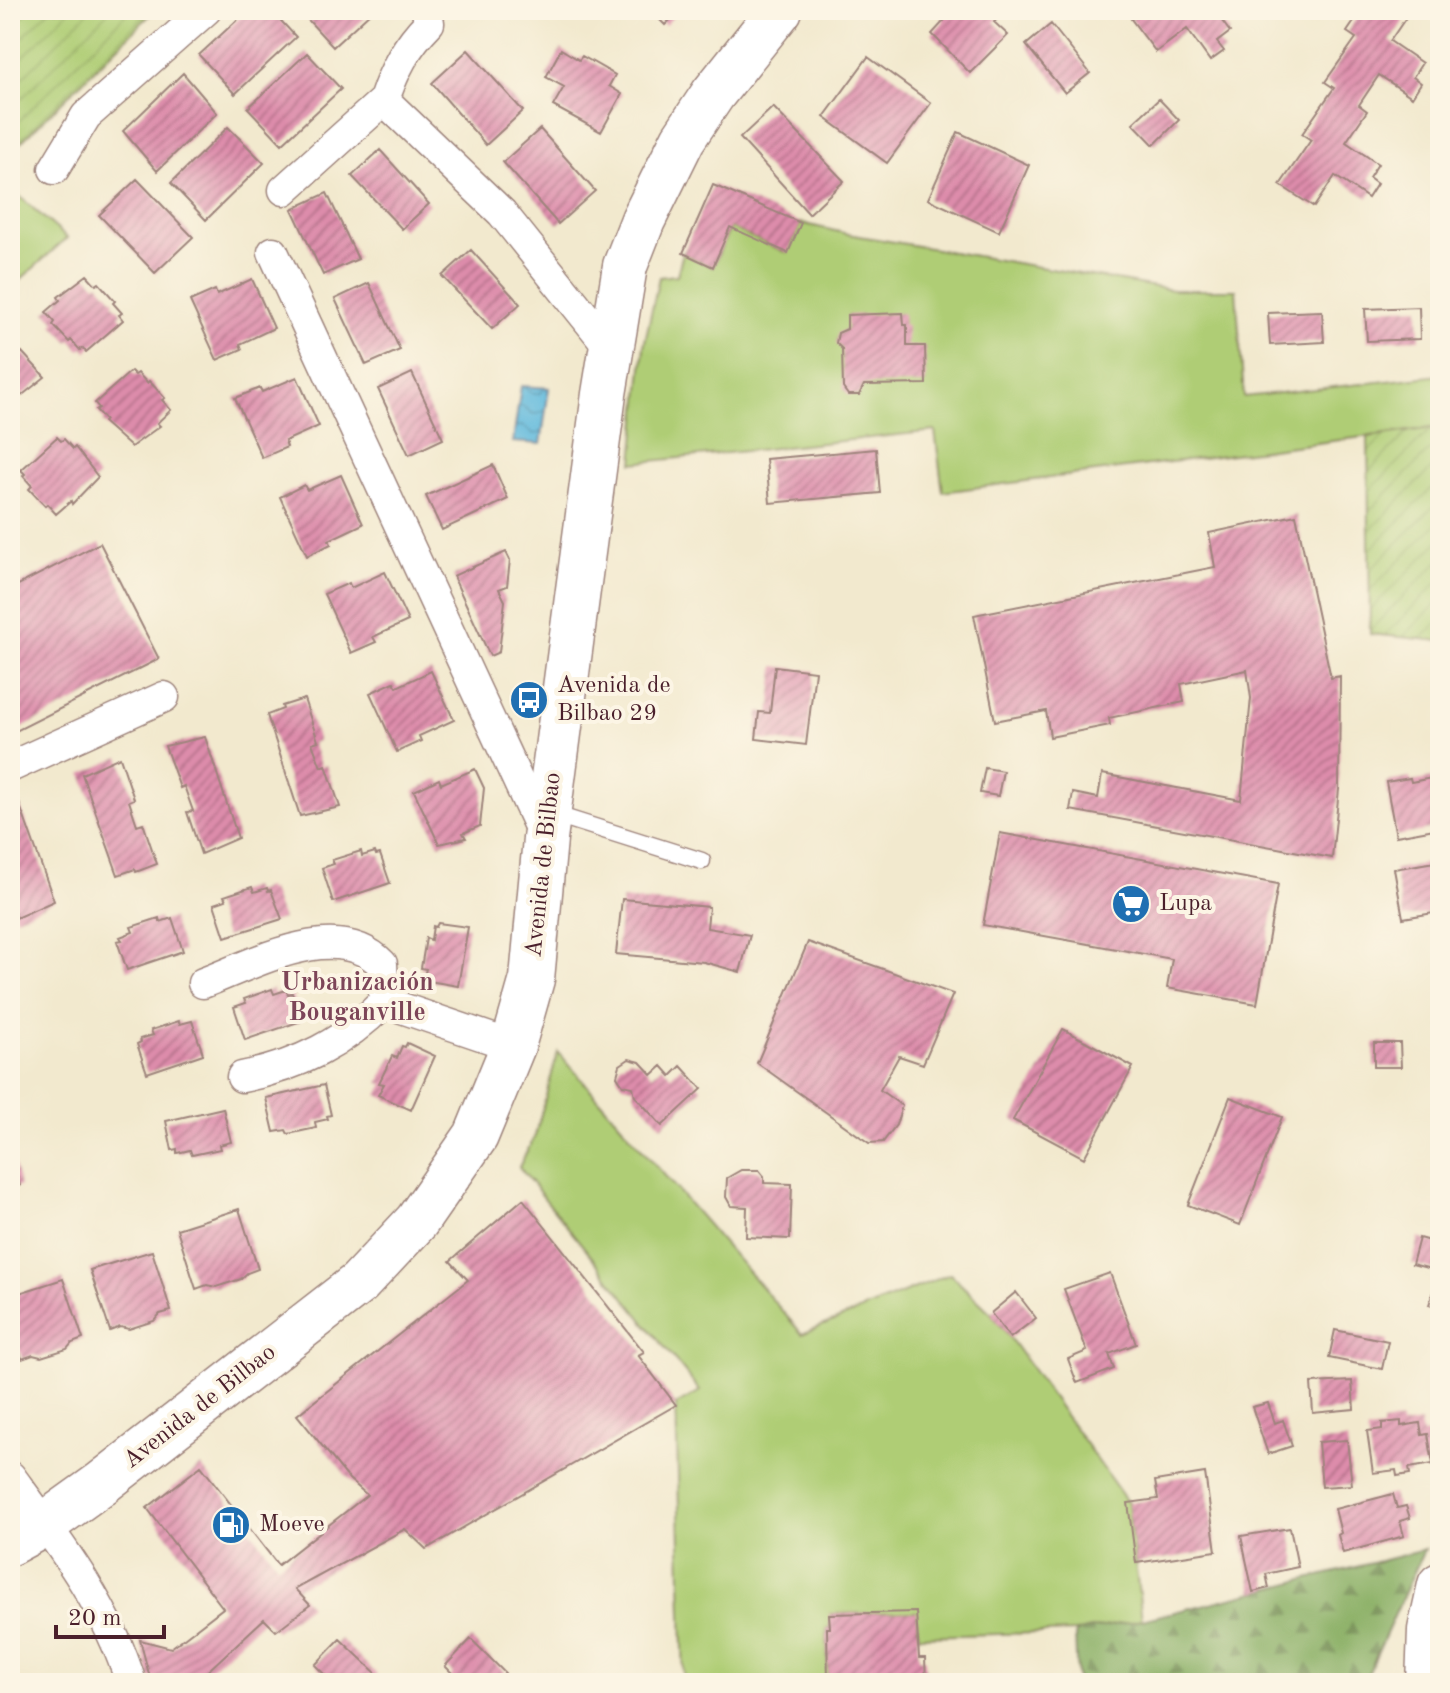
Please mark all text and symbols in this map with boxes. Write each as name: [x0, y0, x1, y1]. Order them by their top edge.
place label: Avenida de Bilbao 29: [557, 674, 671, 726]
bus stop icon: Avenida de Bilbao 29: [508, 679, 550, 721]
street label: Avenida de Bilbao: [522, 771, 566, 959]
supermarket icon: Lupa: [1110, 883, 1152, 925]
place label: Lupa: [1159, 892, 1212, 916]
district label: Urbanización Bouganville: [280, 970, 434, 1026]
street label: Avenida de Bilbao: [119, 1340, 281, 1474]
fuel station icon: Moeve: [210, 1504, 252, 1546]
place label: Moeve: [259, 1513, 325, 1537]
scale bar: [56, 1589, 164, 1639]
text: 20 m: [68, 1607, 122, 1631]

